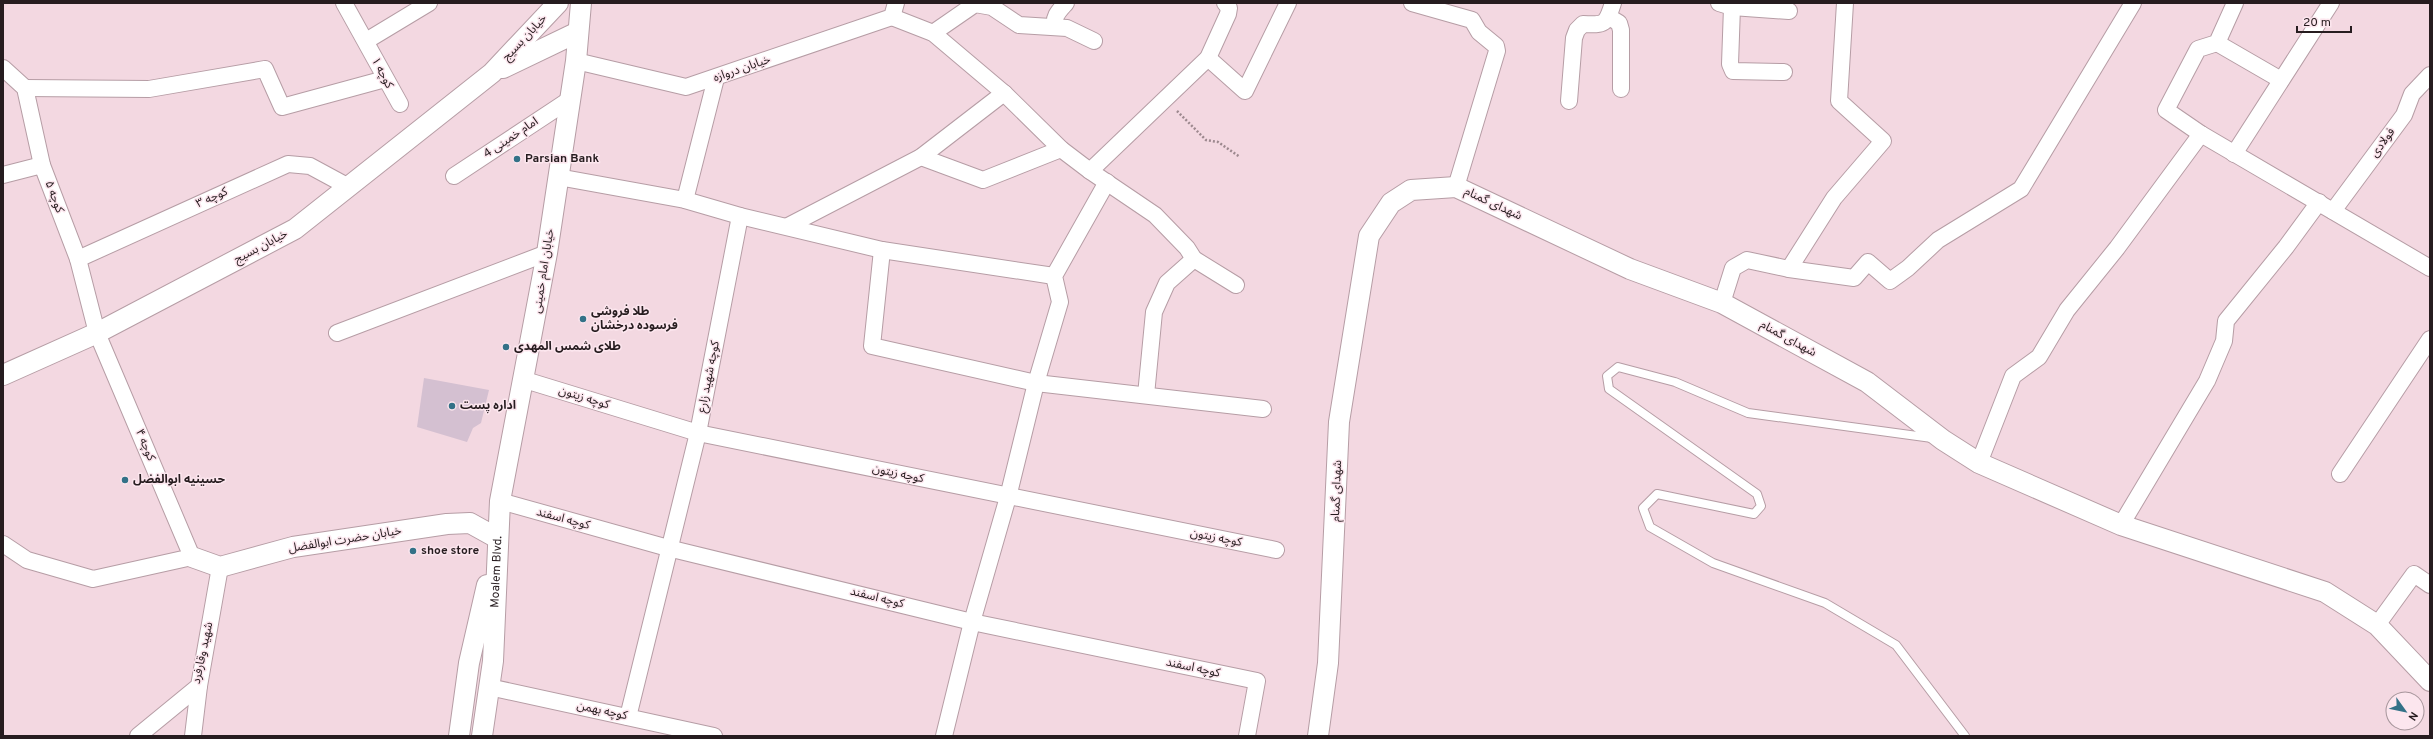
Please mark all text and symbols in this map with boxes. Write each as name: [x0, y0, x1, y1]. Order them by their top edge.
scale bar: [2297, 8, 2351, 34]
street label: خیابان بسیج: [499, 11, 551, 65]
text: 20 m: [2303, 15, 2331, 31]
street label: خیابان دروازه: [711, 52, 773, 86]
street label: کوچه ۱: [367, 55, 397, 92]
street label: امام خمینی 4: [480, 114, 542, 162]
street label: فولادی: [2367, 125, 2399, 161]
place label: Parsian Bank: [525, 151, 599, 167]
marker: Parsian Bank: [512, 154, 522, 164]
street label: کوچه ۵: [41, 179, 68, 216]
street label: کوچه ۳: [194, 184, 231, 212]
street label: شهدای گمنام: [1462, 184, 1524, 224]
street label: خیابان بسیج: [231, 226, 291, 268]
street label: خیابان امام خمینی: [529, 228, 559, 314]
place label: طلا فروشی فرسوده درخشان: [591, 304, 678, 334]
marker: طلا فروشی فرسوده درخشان: [578, 314, 588, 324]
street label: شهدای گمنام: [1757, 317, 1819, 361]
place label: طلای شمس المهدی: [514, 339, 621, 355]
street label: کوچه شهید زارع: [694, 339, 724, 414]
marker: طلای شمس المهدی: [501, 342, 511, 352]
street label: کوچه زیتون: [557, 383, 612, 414]
place label: اداره پست: [460, 398, 516, 414]
marker: اداره پست: [447, 401, 457, 411]
street label: کوچه ۴: [131, 427, 159, 464]
street label: شهدای گمنام: [1328, 460, 1346, 522]
street label: کوچه زیتون: [871, 461, 926, 487]
place label: حسینیه ابوالفضل: [133, 472, 225, 488]
marker: حسینیه ابوالفضل: [120, 475, 130, 485]
street label: کوچه اسفند: [534, 504, 593, 534]
street label: خیابان حضرت ابوالفضل: [287, 523, 403, 557]
street label: کوچه زیتون: [1189, 525, 1244, 551]
street label: Moalem Blvd.: [487, 535, 506, 608]
place label: shoe store: [421, 543, 479, 559]
marker: shoe store: [408, 546, 418, 556]
street label: کوچه اسفند: [848, 584, 907, 613]
street label: شهید وقارفرد: [189, 621, 217, 685]
street label: کوچه اسفند: [1164, 654, 1223, 682]
north arrow: [2385, 691, 2425, 731]
street label: کوچه بهمن: [575, 698, 630, 724]
text: N: [2405, 709, 2421, 723]

